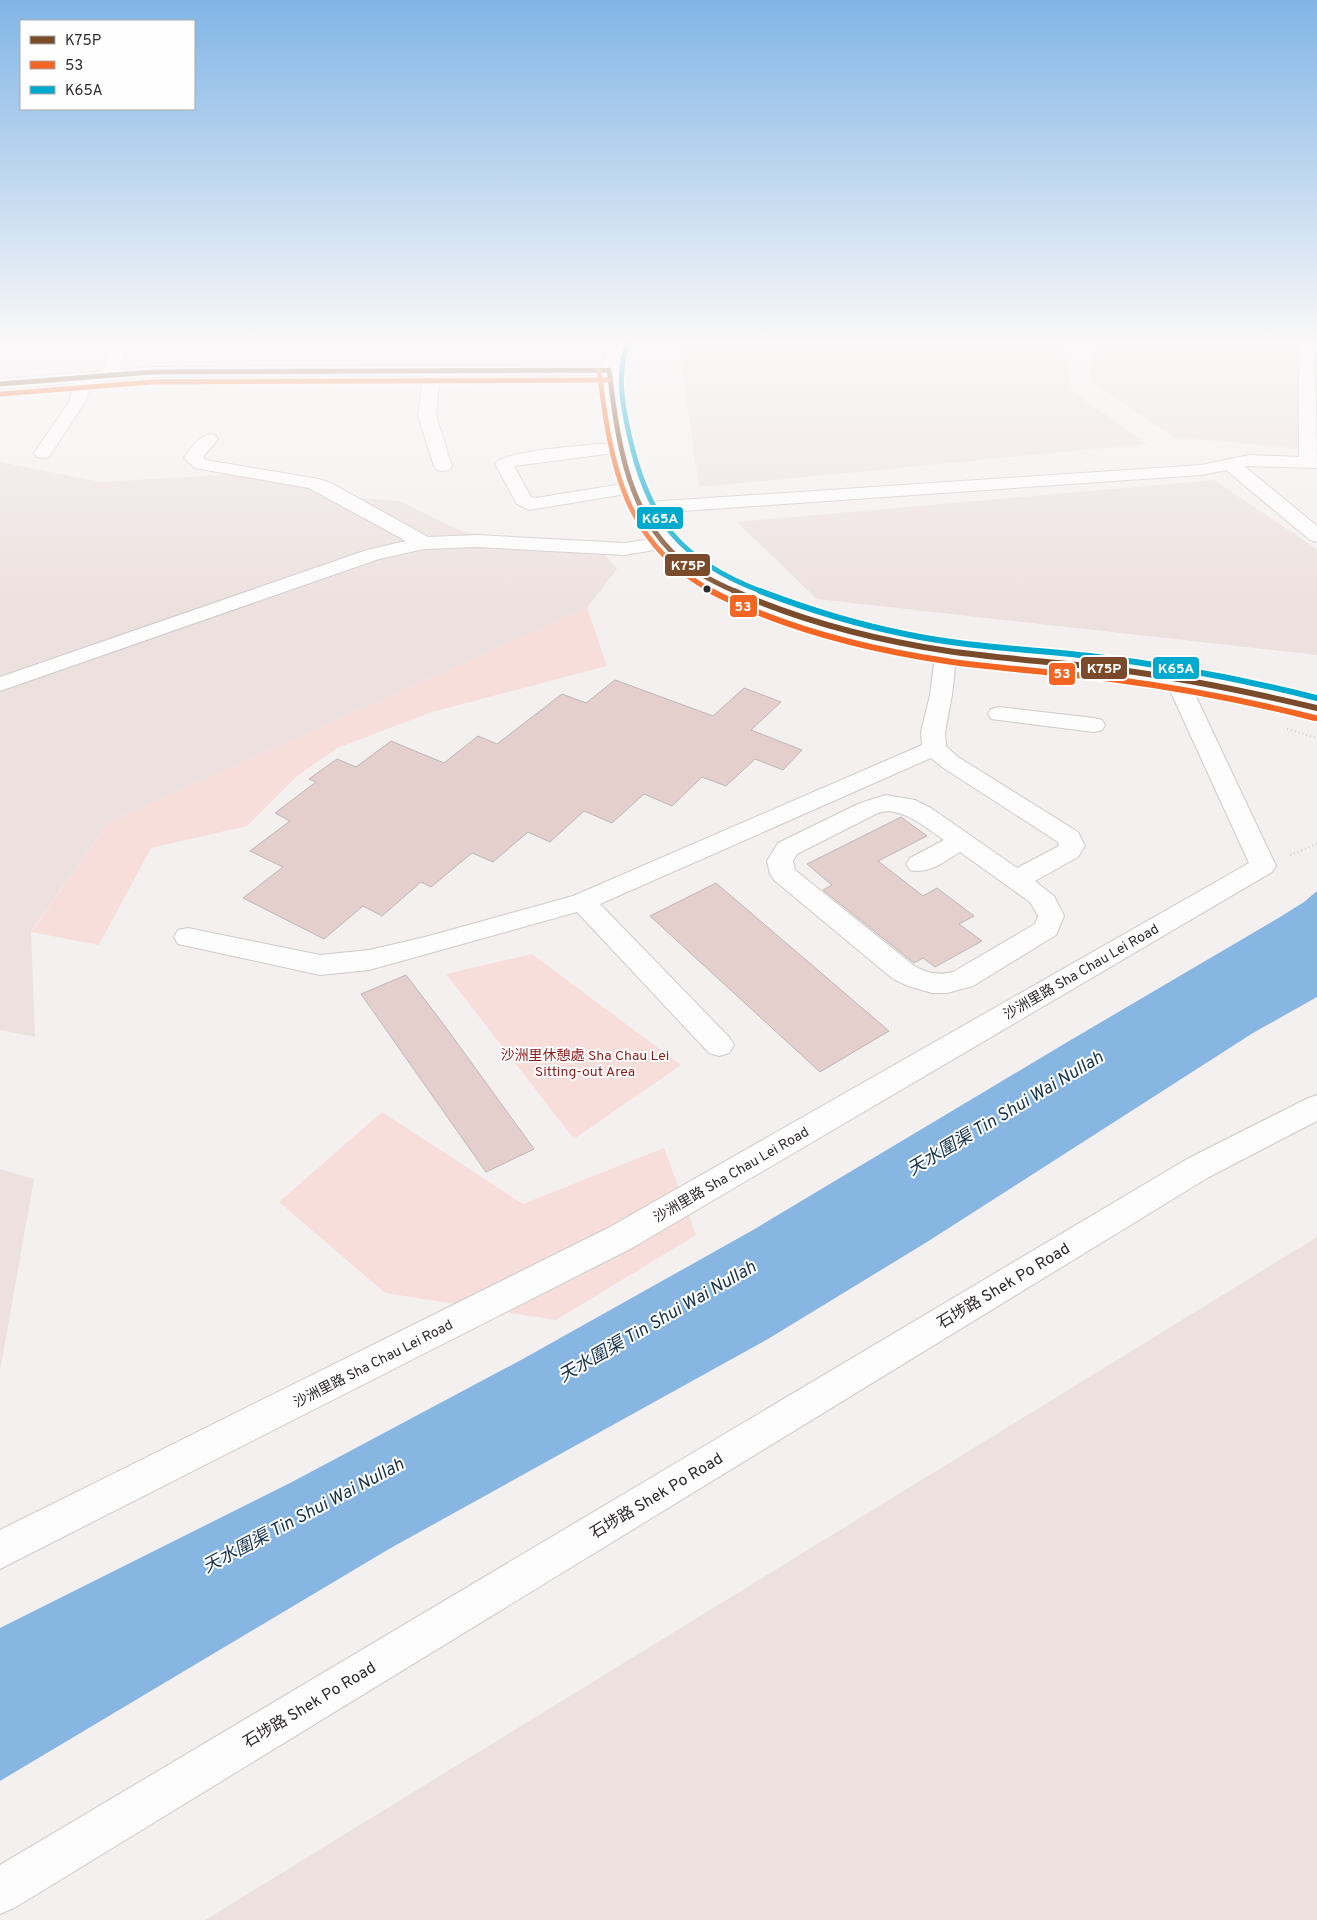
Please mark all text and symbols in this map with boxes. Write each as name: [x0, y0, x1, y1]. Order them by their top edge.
legend: [20, 20, 195, 110]
text: K75P: [65, 32, 101, 51]
text: 53: [65, 57, 83, 76]
text: K65A: [65, 82, 103, 101]
line badge: K65A: [636, 506, 684, 530]
text: K65A: [642, 511, 678, 528]
line badge: K75P: [664, 553, 711, 577]
text: K75P: [671, 558, 705, 575]
unlabelled marker: [702, 584, 712, 594]
line badge: 53: [729, 594, 758, 618]
text: 53: [735, 599, 751, 616]
line badge: K75P: [1080, 656, 1128, 680]
line badge: K65A: [1152, 656, 1200, 680]
text: K75P: [1087, 661, 1121, 678]
text: K65A: [1158, 661, 1194, 678]
line badge: 53: [1048, 662, 1076, 686]
text: 53: [1054, 666, 1070, 683]
street label: 沙洲里路 Sha Chau Lei Road: [1001, 920, 1162, 1024]
water label: 天水圍渠 Tin Shui Wai Nullah: [904, 1046, 1108, 1182]
park label: 沙洲里休憩處 Sha Chau Lei Sitting-out Area: [501, 1047, 669, 1081]
street label: 沙洲里路 Sha Chau Lei Road: [651, 1123, 812, 1227]
street label: 石埗路 Shek Po Road: [934, 1239, 1074, 1334]
water label: 天水圍渠 Tin Shui Wai Nullah: [555, 1256, 761, 1388]
street label: 沙洲里路 Sha Chau Lei Road: [291, 1316, 456, 1412]
street label: 石埗路 Shek Po Road: [587, 1449, 727, 1544]
water label: 天水圍渠 Tin Shui Wai Nullah: [199, 1453, 409, 1579]
street label: 石埗路 Shek Po Road: [240, 1658, 380, 1753]

